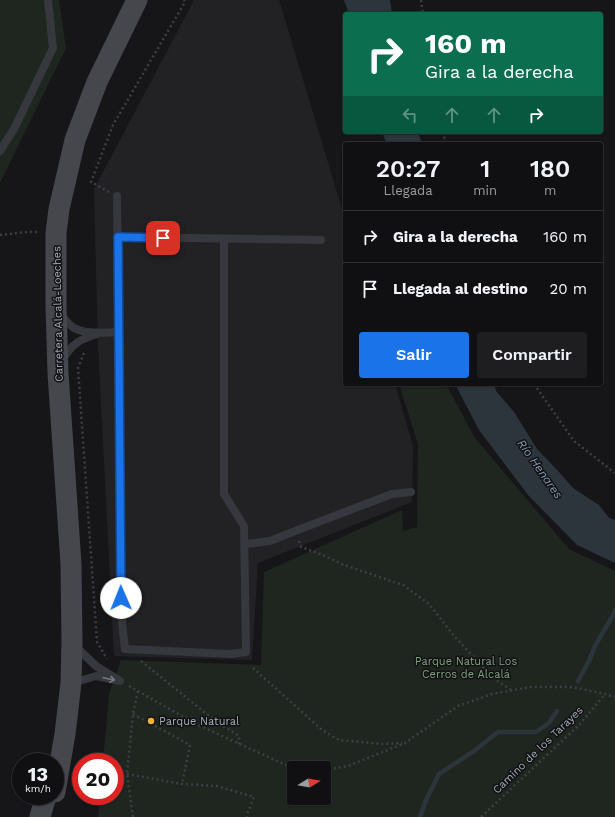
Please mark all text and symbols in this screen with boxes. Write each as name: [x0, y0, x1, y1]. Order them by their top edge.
text: 160 m: [425, 27, 507, 60]
icon: right: [359, 28, 411, 80]
text: Gira a la derecha: [425, 61, 574, 82]
icon: left: [399, 104, 421, 126]
icon: ahead: [441, 104, 463, 126]
icon: ahead: [483, 104, 505, 126]
icon: right: [525, 104, 547, 126]
text: 20:27: [376, 155, 440, 183]
text: 1: [480, 155, 490, 183]
text: 180: [530, 155, 570, 183]
text: Llegada: [384, 183, 433, 198]
text: min: [473, 183, 497, 198]
text: m: [544, 183, 556, 198]
pin: [146, 221, 180, 255]
icon: right: [359, 226, 381, 248]
icon: arrive: [152, 227, 174, 249]
text: Gira a la derecha: [393, 228, 518, 246]
text: 160 m: [543, 228, 587, 246]
street label: Carretera Alcalá-Loeches: [50, 246, 66, 382]
icon: arrive: [359, 278, 381, 300]
text: Llegada al destino: [393, 280, 528, 298]
text: 20 m: [550, 280, 587, 298]
button: Salir: [359, 332, 469, 378]
button: Compartir: [477, 332, 587, 378]
water label: Río Henares: [514, 437, 566, 501]
position arrow: [100, 577, 142, 619]
park label: Parque Natural Los Cerros de Alcalá: [415, 655, 517, 681]
one-way arrow: [102, 675, 115, 683]
street label: Camino de los Tarayes: [490, 703, 586, 796]
place label: Parque Natural: [159, 715, 240, 728]
marker: Parque Natural: [146, 716, 156, 726]
speed limit sign: 20: [72, 753, 124, 805]
north arrow: [287, 761, 331, 805]
map controls: [287, 761, 331, 805]
text: 13: [28, 762, 48, 786]
text: km/h: [25, 783, 51, 794]

